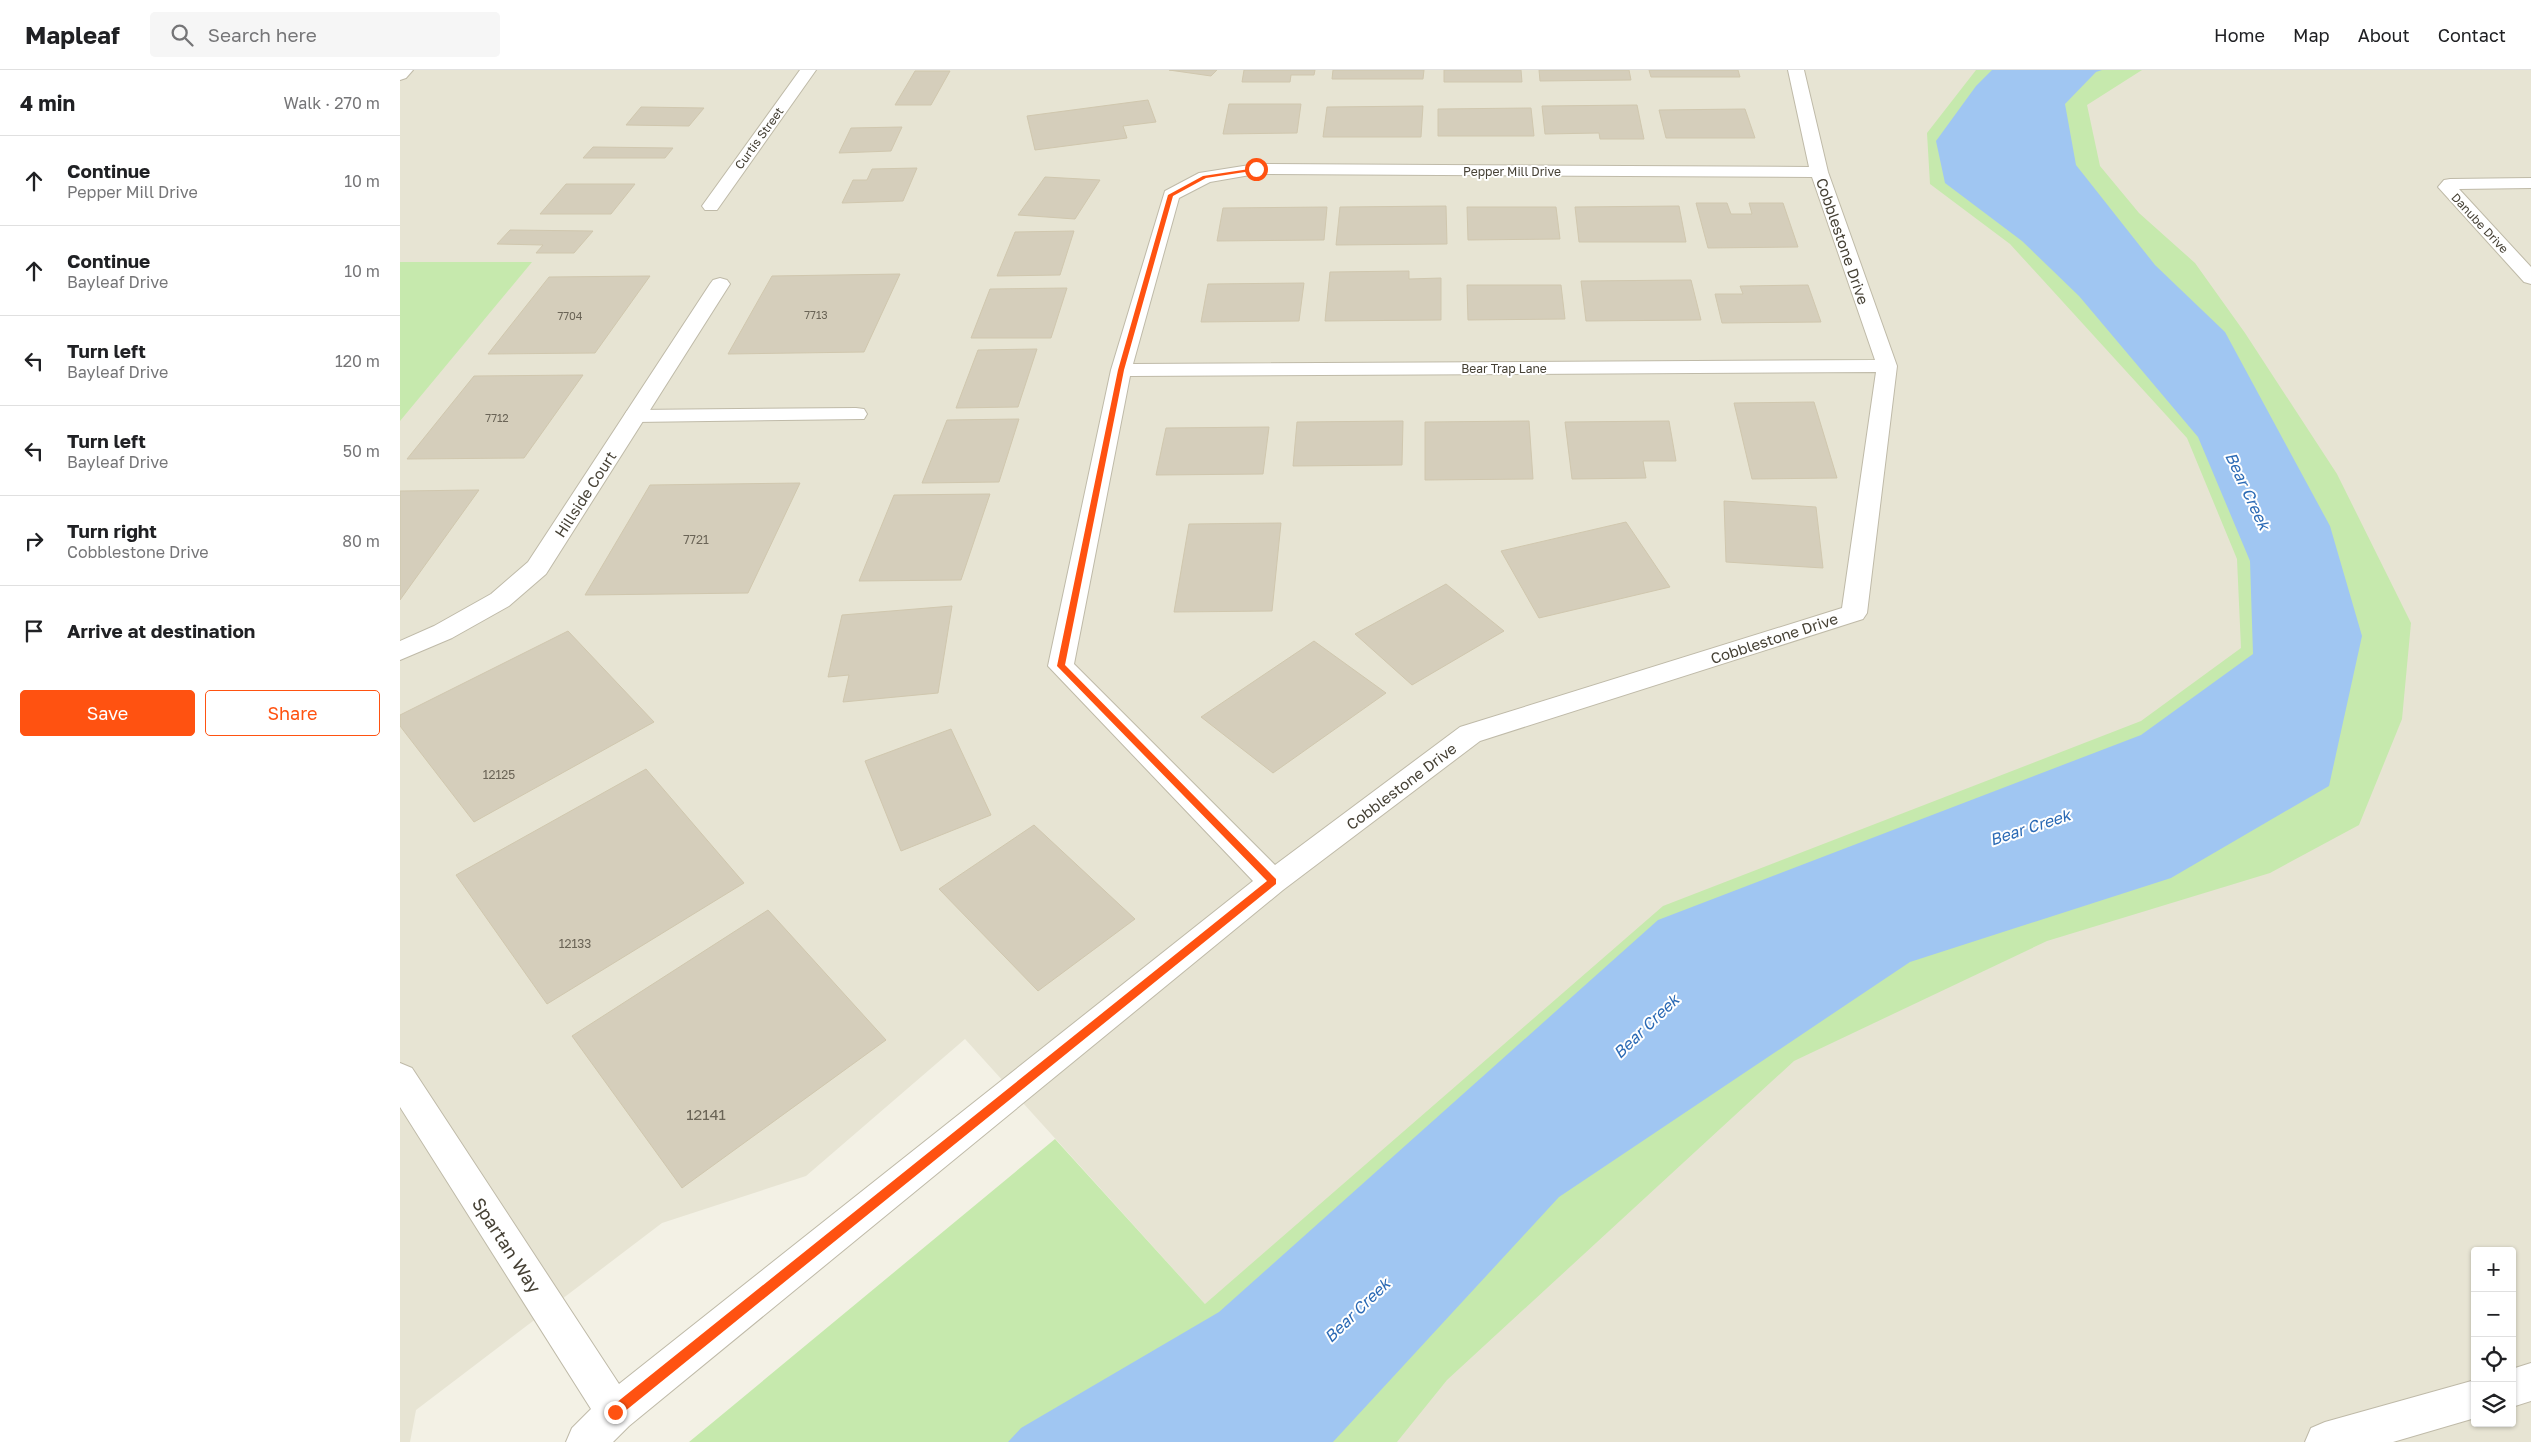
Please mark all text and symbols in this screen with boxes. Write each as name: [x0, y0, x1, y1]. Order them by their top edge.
search box: [150, 12, 500, 57]
text: Mapleaf: [25, 20, 120, 49]
icon: search: [168, 21, 196, 49]
text: Search here: [208, 23, 317, 46]
text: Home: [2214, 24, 2265, 46]
text: Map: [2293, 24, 2330, 46]
text: About: [2358, 24, 2410, 46]
text: Contact: [2438, 24, 2506, 46]
text: 4 min: [20, 90, 75, 116]
text: Walk · 270 m: [283, 93, 380, 113]
street label: Curtis Street: [731, 104, 787, 172]
route start: [1245, 158, 1268, 181]
text: Continue: [67, 159, 150, 182]
street label: Pepper Mill Drive: [1463, 164, 1561, 179]
icon: ahead: [20, 167, 48, 195]
text: 10 m: [344, 171, 380, 191]
street label: Cobblestone Drive: [1813, 175, 1873, 307]
text: Pepper Mill Drive: [67, 182, 198, 202]
street label: Danube Drive: [2448, 190, 2512, 256]
text: Continue: [67, 249, 150, 272]
icon: ahead: [20, 257, 48, 285]
text: 10 m: [344, 261, 380, 281]
text: Bayleaf Drive: [67, 272, 168, 292]
house number: 7713: [804, 308, 828, 321]
house number: 7704: [557, 309, 583, 322]
text: Turn left: [67, 339, 146, 362]
icon: left: [20, 347, 48, 375]
text: 120 m: [335, 351, 380, 371]
street label: Bear Trap Lane: [1461, 361, 1547, 376]
text: Bayleaf Drive: [67, 362, 168, 382]
house number: 7712: [485, 411, 509, 424]
text: Turn left: [67, 429, 146, 452]
icon: left: [20, 437, 48, 465]
text: 50 m: [343, 441, 380, 461]
street label: Hillside Court: [550, 448, 620, 540]
water label: Bear Creek: [2221, 449, 2276, 535]
text: Bayleaf Drive: [67, 452, 168, 472]
text: Turn right: [67, 519, 157, 542]
icon: right: [20, 527, 48, 555]
text: 80 m: [342, 531, 380, 551]
house number: 7721: [683, 532, 709, 547]
text: Cobblestone Drive: [67, 542, 209, 562]
street label: Cobblestone Drive: [1708, 609, 1840, 667]
icon: arrive: [20, 617, 48, 645]
text: Arrive at destination: [67, 619, 255, 642]
button: Save: [20, 690, 195, 736]
button: Share: [205, 690, 380, 736]
street label: Cobblestone Drive: [1343, 739, 1460, 833]
house number: 12125: [483, 767, 515, 782]
water label: Bear Creek: [1987, 804, 2075, 849]
house number: 12133: [559, 936, 591, 951]
water label: Bear Creek: [1609, 988, 1685, 1062]
house number: 12141: [686, 1105, 726, 1123]
street label: Spartan Way: [468, 1193, 546, 1297]
map controls: [2471, 1247, 2516, 1427]
button: +: [2471, 1247, 2516, 1292]
water label: Bear Creek: [1320, 1272, 1396, 1346]
button: −: [2471, 1292, 2516, 1337]
button: locate: [2471, 1337, 2516, 1382]
button: layers: [2471, 1382, 2516, 1427]
route end: [604, 1401, 627, 1424]

